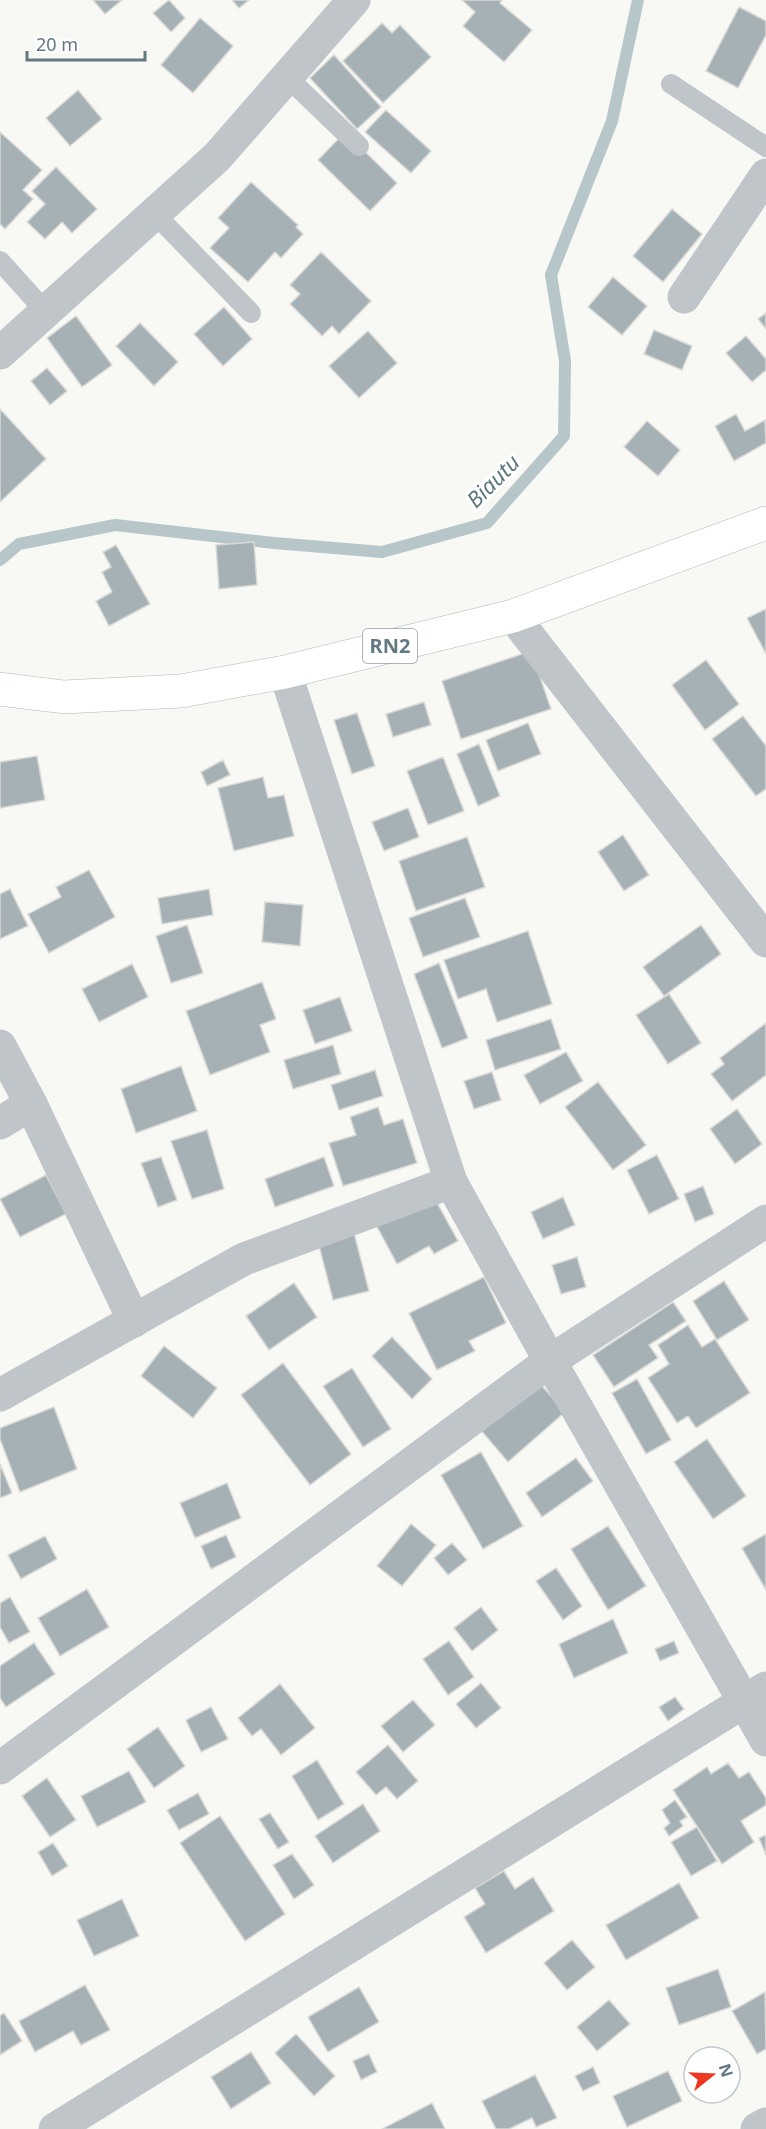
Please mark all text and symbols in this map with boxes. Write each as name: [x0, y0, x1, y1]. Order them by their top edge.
scale bar: [27, 24, 146, 62]
text: 20 m: [36, 32, 78, 56]
water label: Biautu: [459, 447, 526, 514]
road number: RN2: [363, 629, 417, 663]
north arrow: [682, 2045, 742, 2105]
text: N: [714, 2061, 739, 2080]

